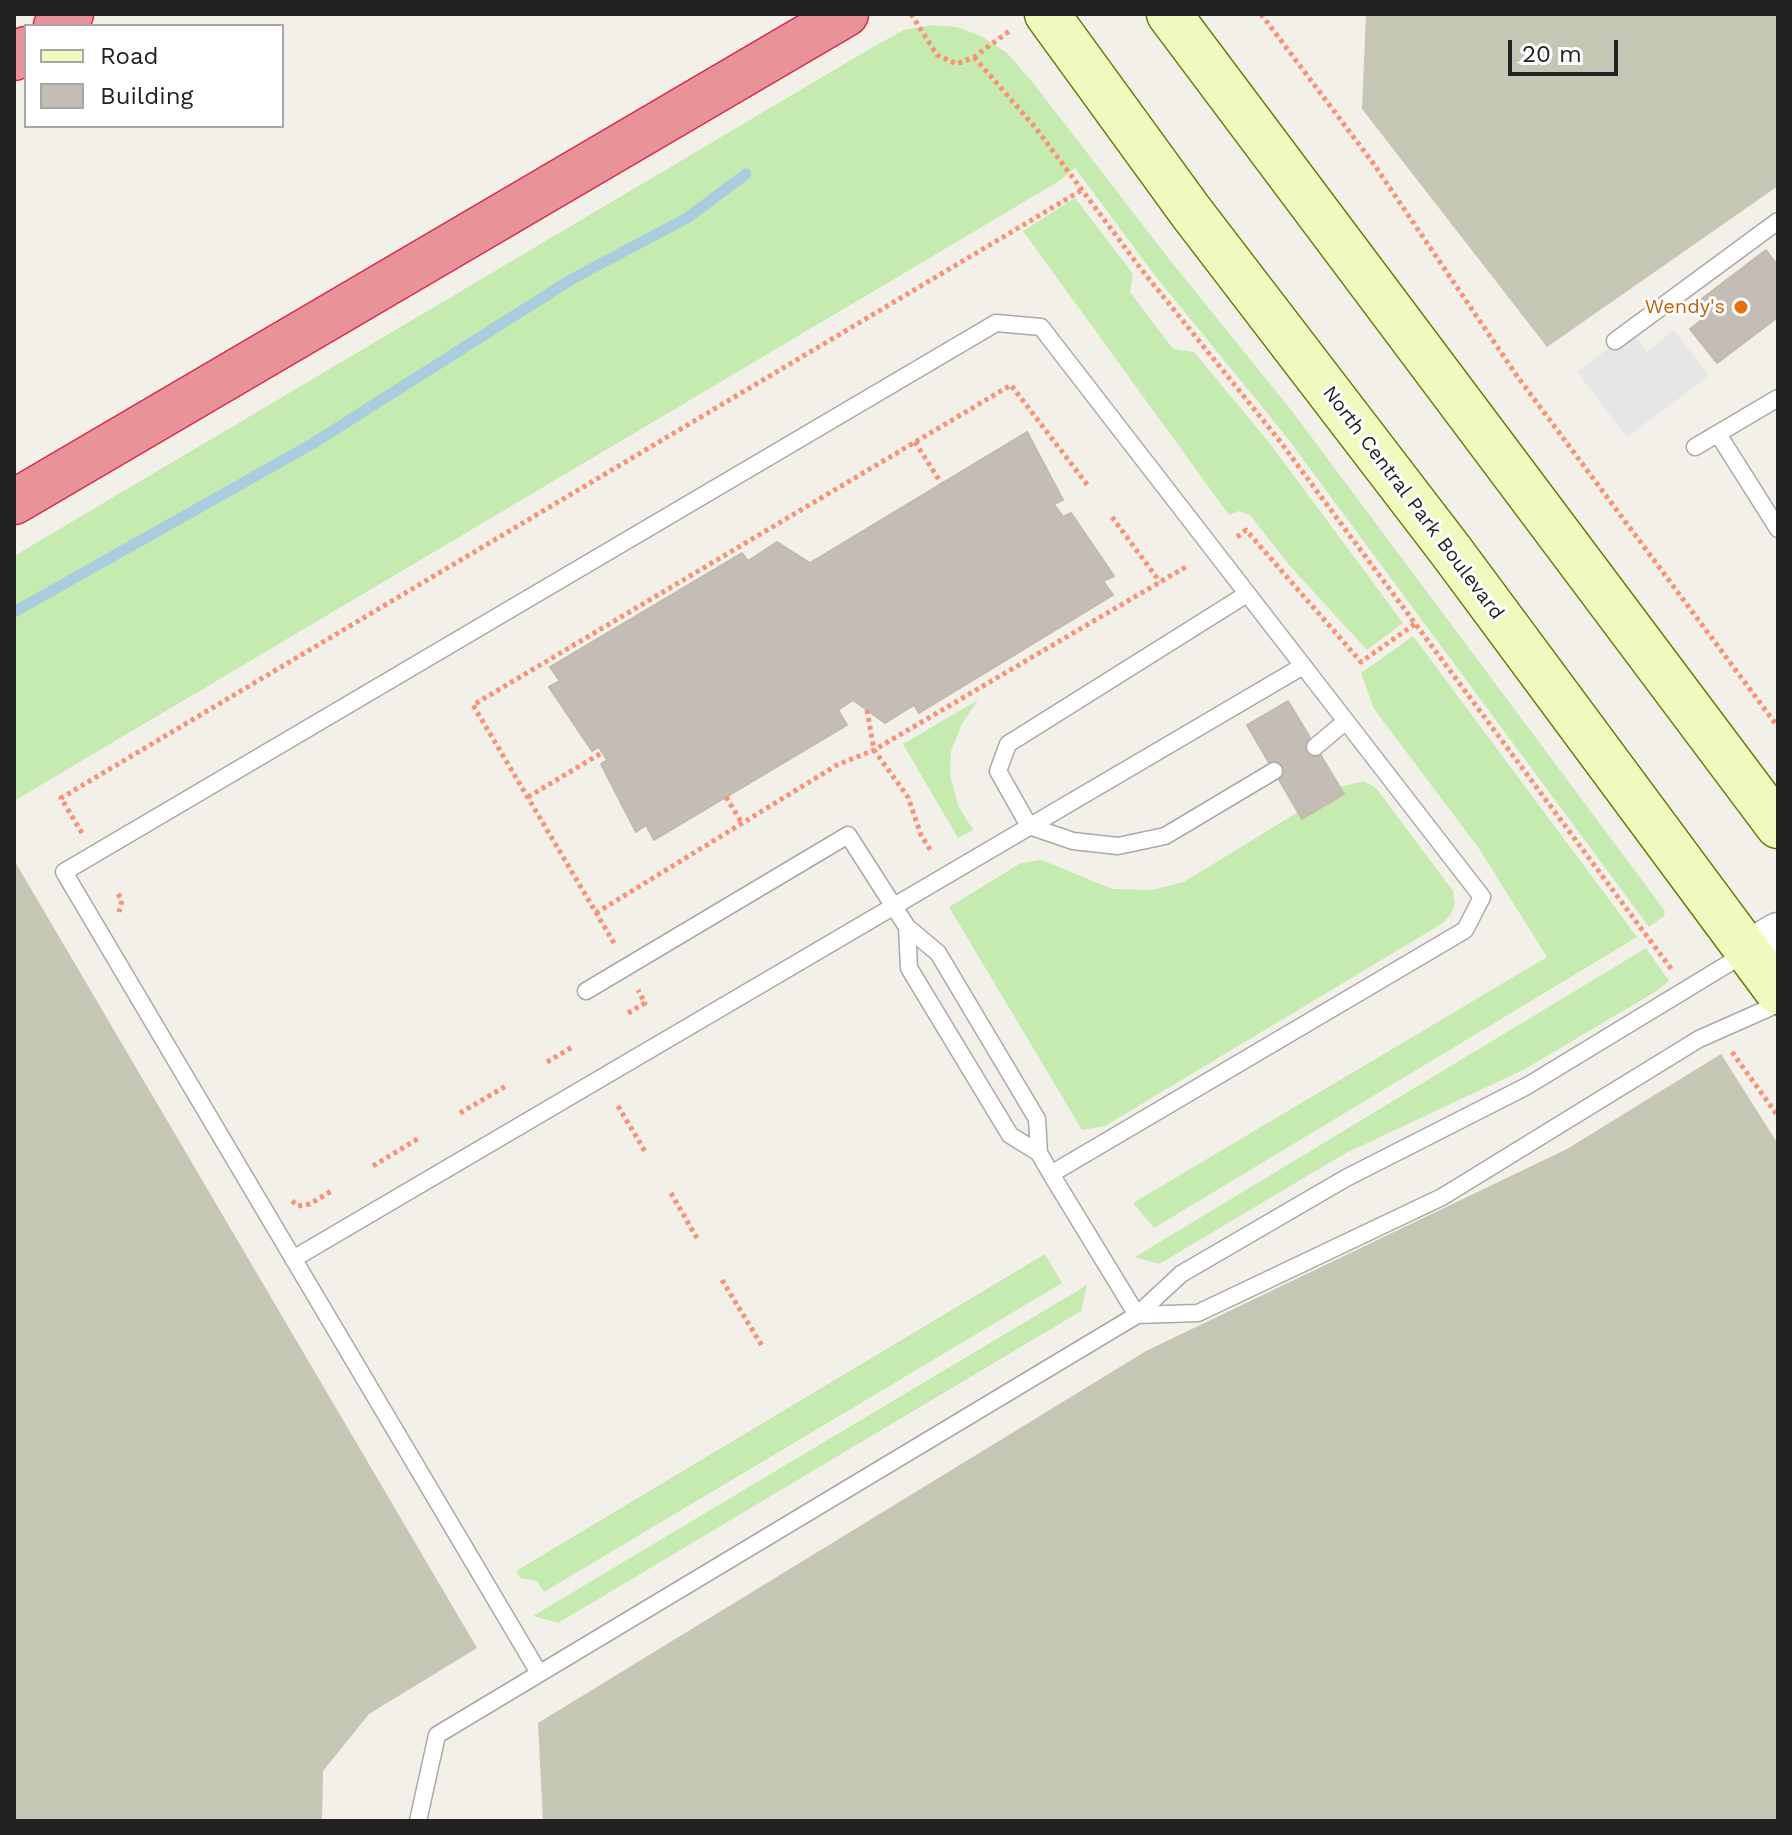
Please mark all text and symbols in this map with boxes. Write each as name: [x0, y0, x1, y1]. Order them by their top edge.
legend: [24, 24, 284, 128]
scale bar: [1512, 24, 1622, 74]
text: 20 m: [1522, 40, 1582, 68]
text: Road: [100, 42, 159, 70]
text: Building: [100, 82, 193, 110]
place label: Wendy's: [1645, 295, 1725, 319]
marker: Wendy's: [1732, 298, 1750, 316]
street label: North Central Park Boulevard: [1317, 382, 1509, 624]

